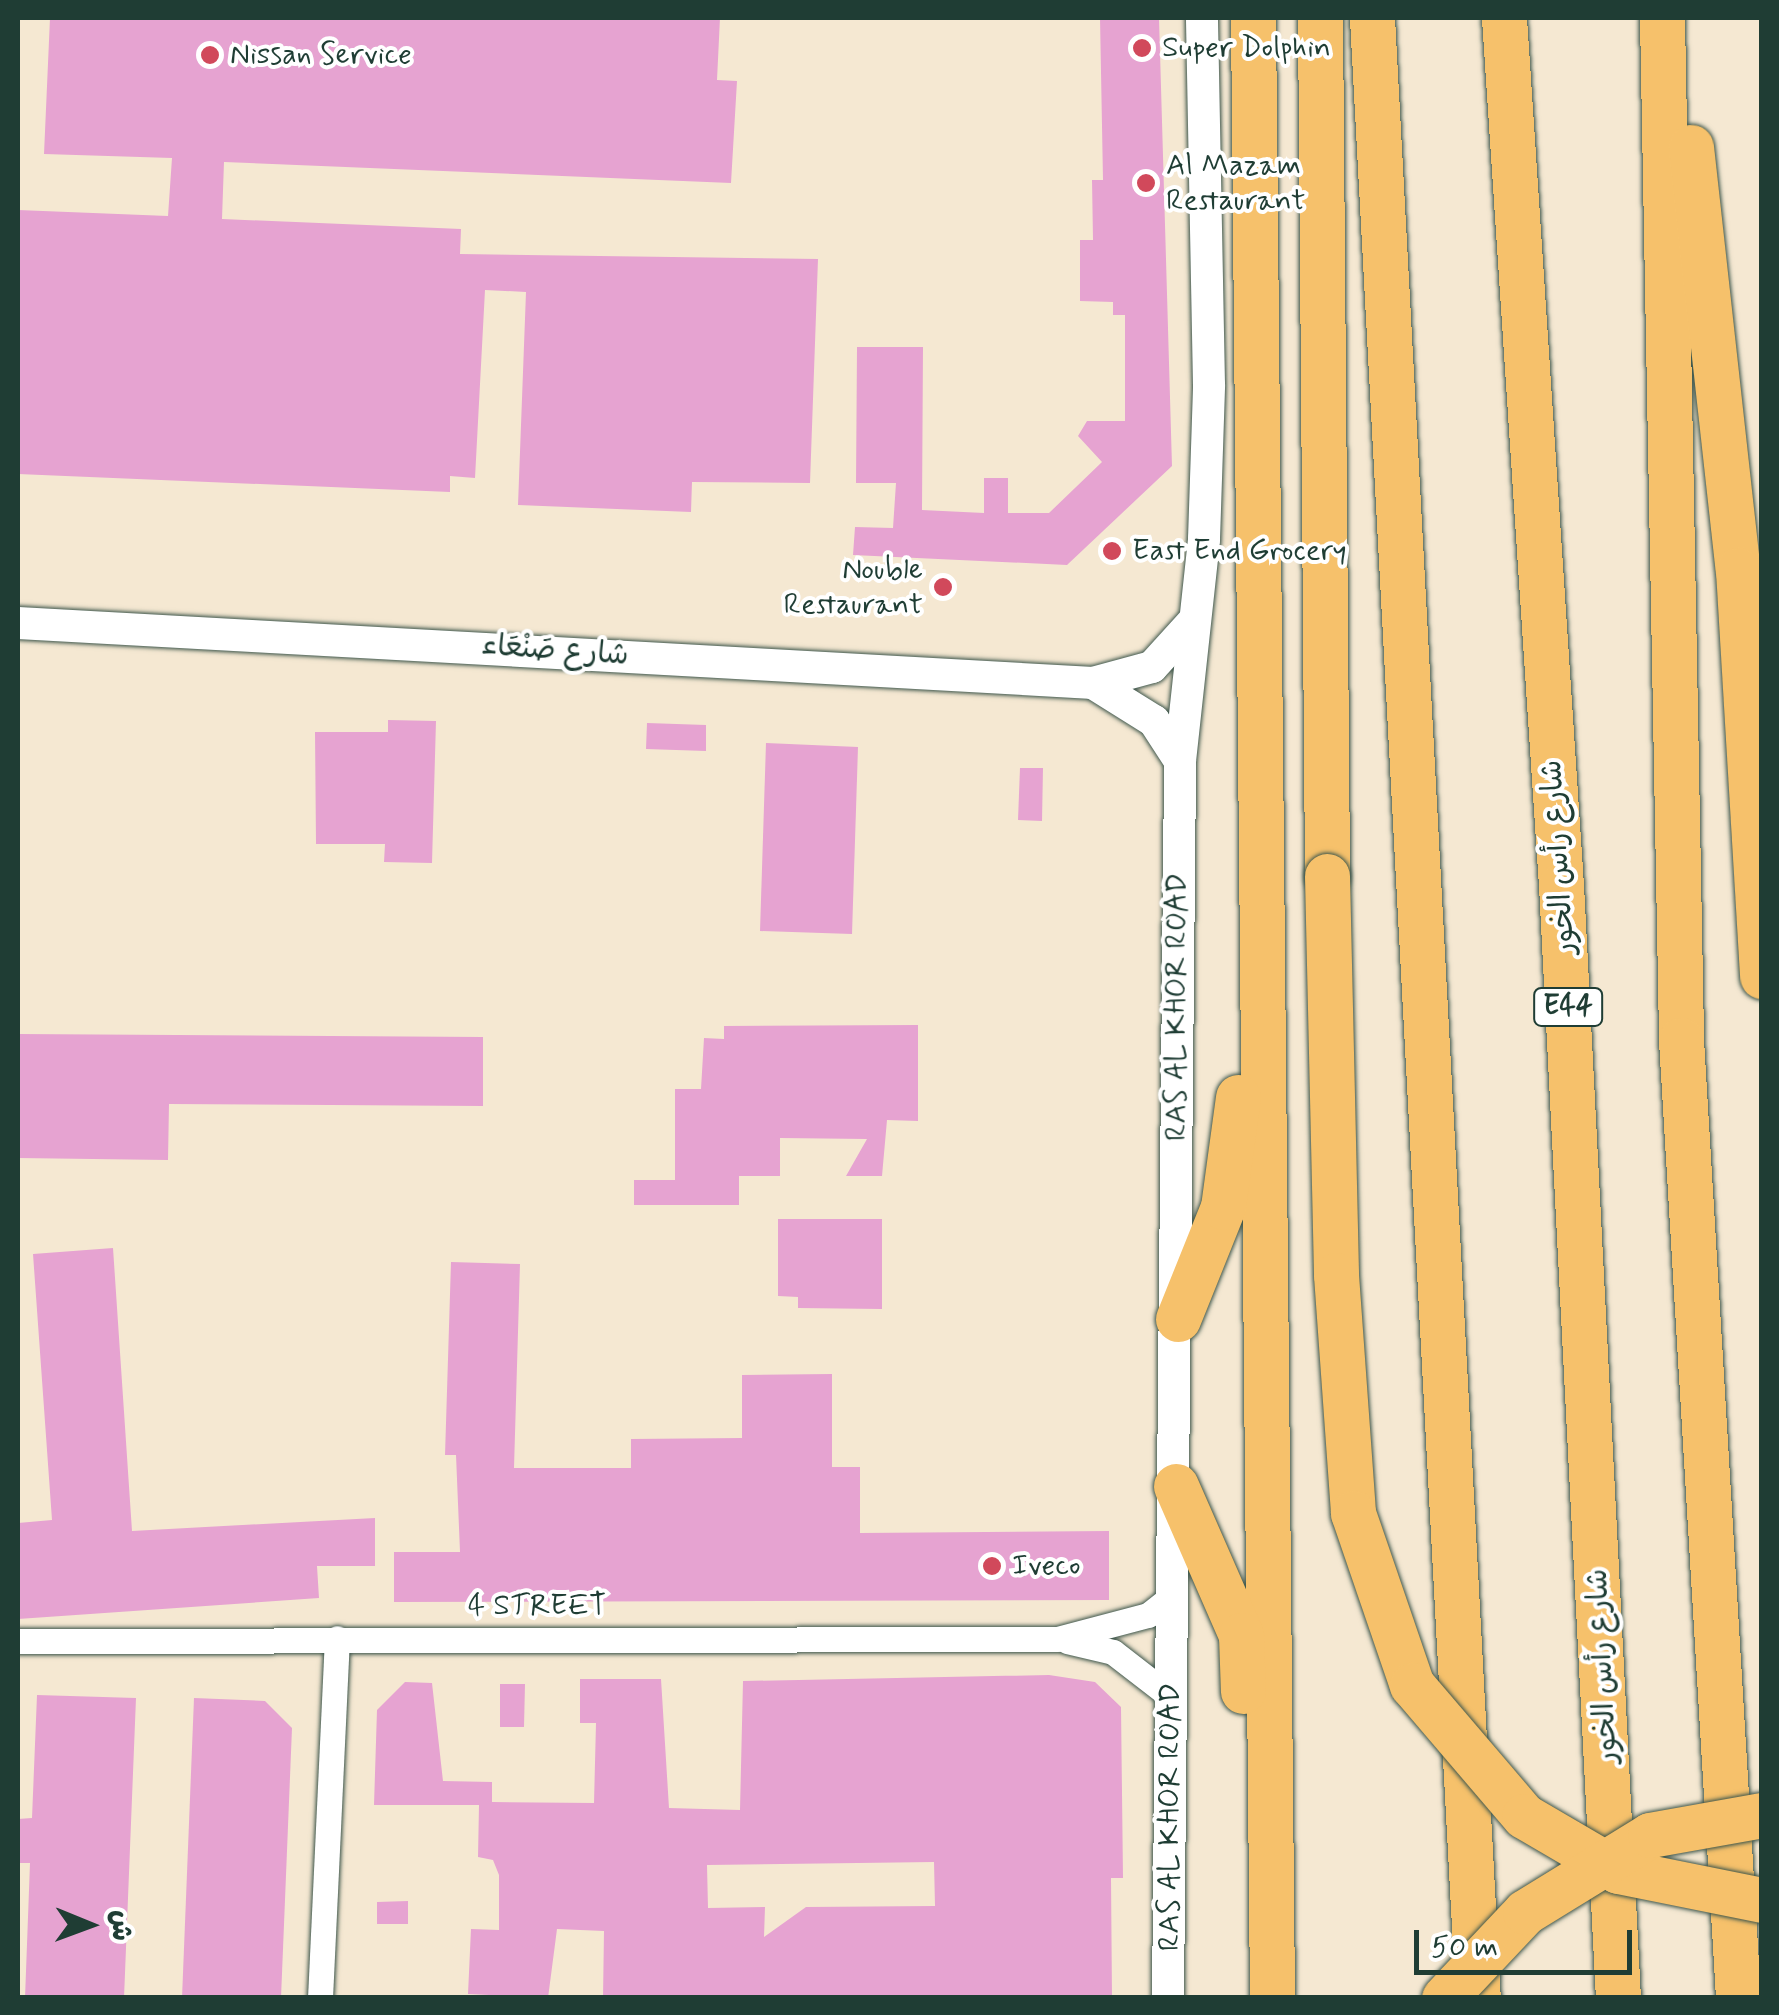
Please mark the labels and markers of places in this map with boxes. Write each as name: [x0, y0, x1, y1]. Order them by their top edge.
place label: Super Dolphin: [1162, 30, 1332, 66]
place label: Nissan Service: [230, 37, 409, 73]
marker: Super Dolphin: [1131, 37, 1153, 59]
marker: Nissan Service: [199, 44, 221, 66]
place label: Al Mazam Restaurant: [1166, 148, 1306, 218]
marker: Al Mazam Restaurant: [1135, 172, 1157, 194]
place label: East End Grocery: [1132, 533, 1346, 569]
marker: East End Grocery: [1101, 540, 1123, 562]
place label: Nouble Restaurant: [784, 552, 923, 622]
marker: Nouble Restaurant: [932, 576, 954, 598]
place label: Iveco: [1012, 1548, 1081, 1584]
marker: Iveco: [981, 1555, 1003, 1577]

